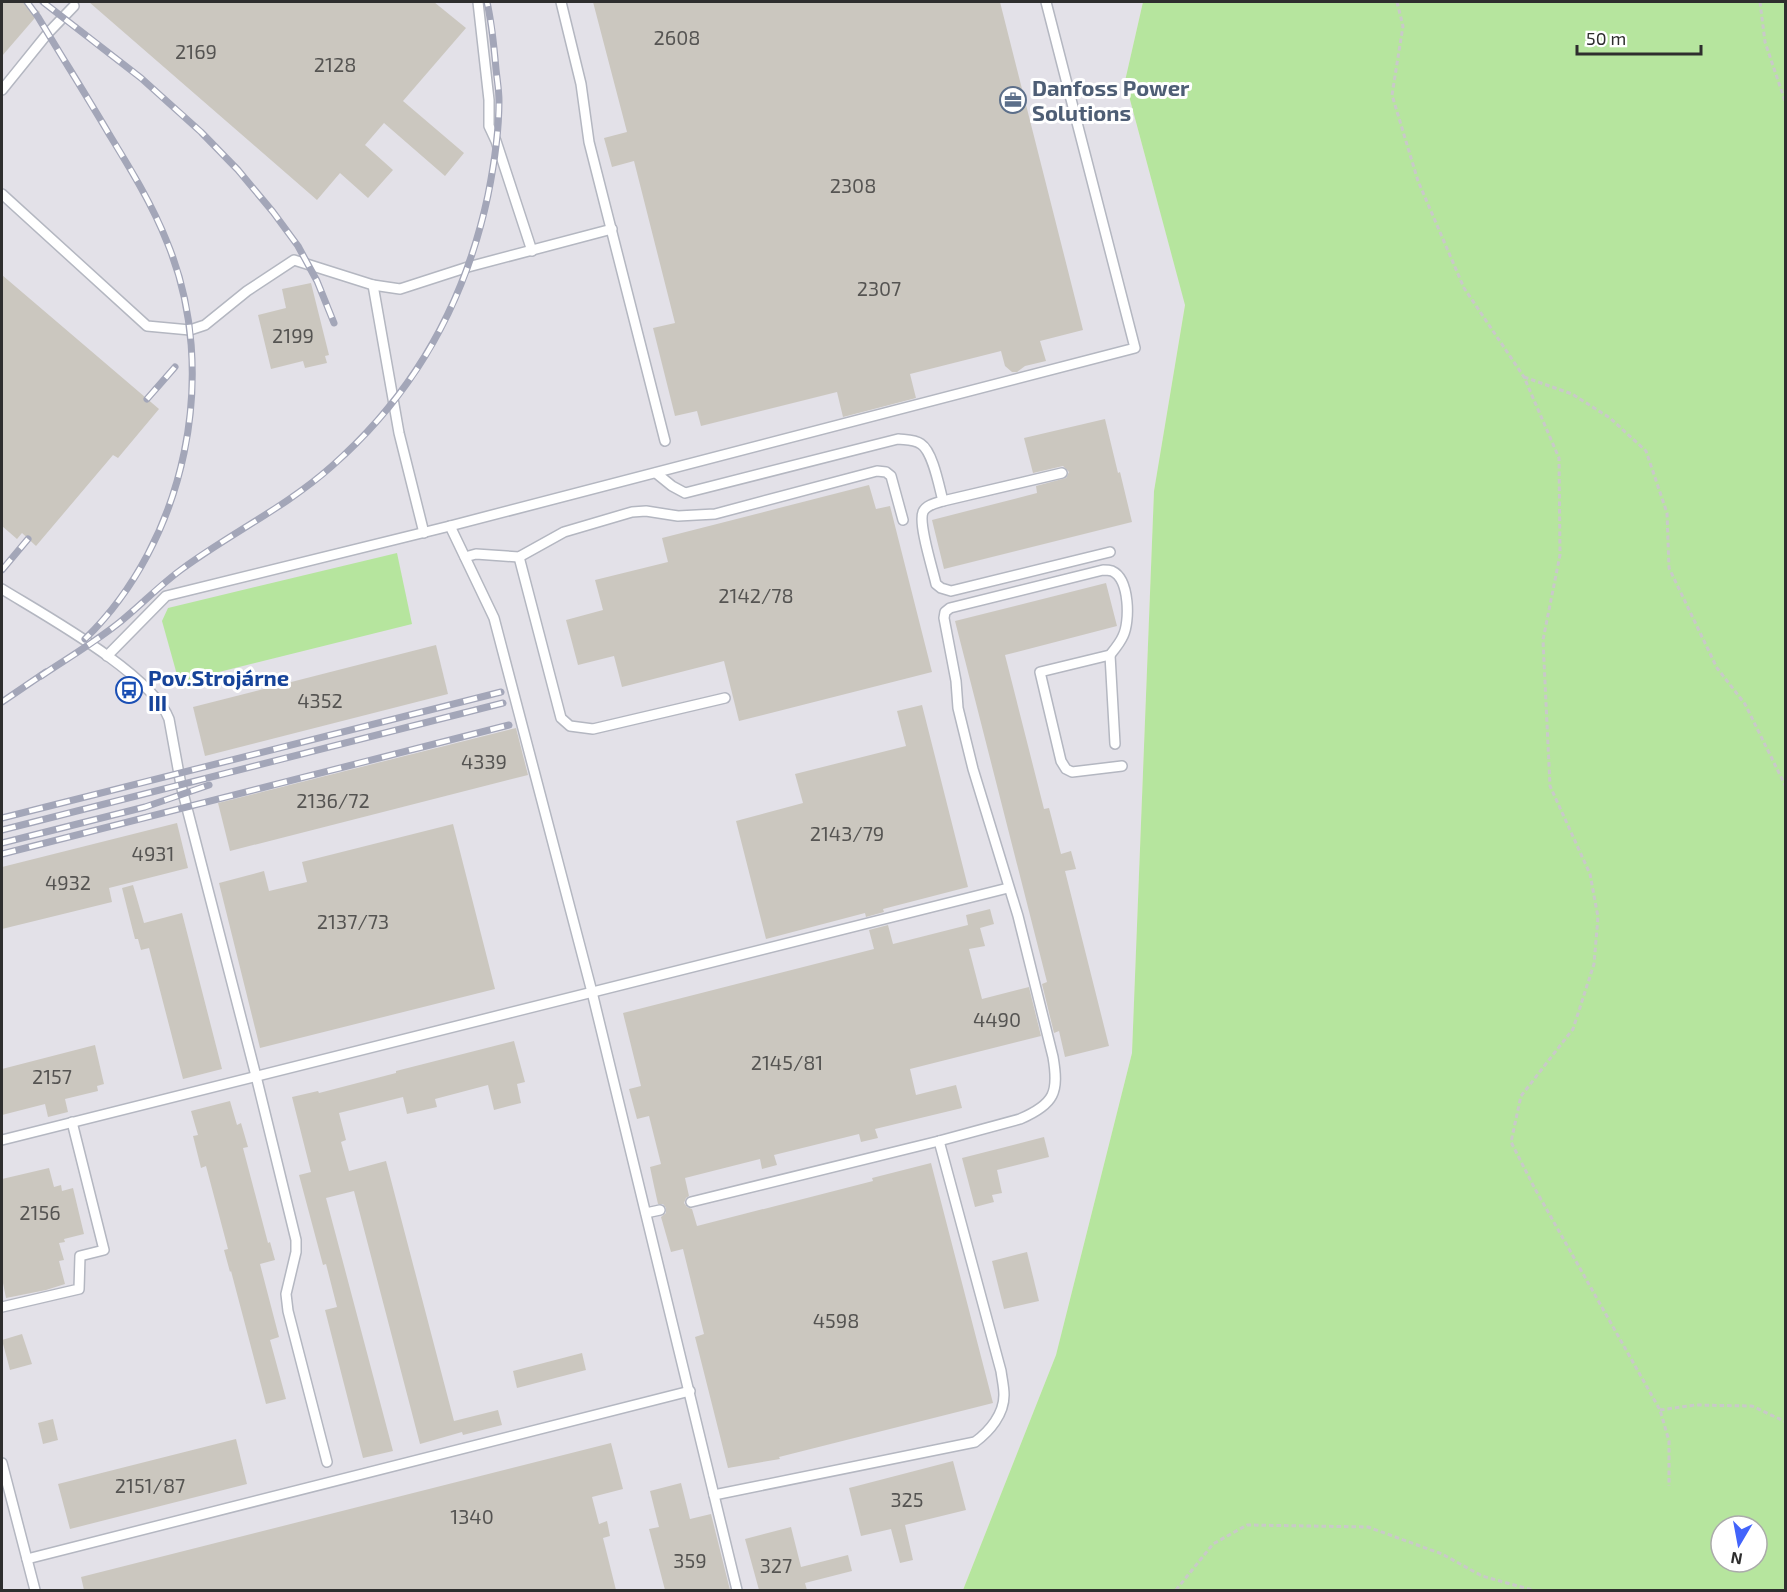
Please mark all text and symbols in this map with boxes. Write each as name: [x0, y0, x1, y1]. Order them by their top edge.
scale bar: [1577, 18, 1702, 56]
house number: 2608: [654, 25, 700, 49]
text: 50 m: [1586, 27, 1626, 49]
house number: 2169: [175, 39, 217, 63]
house number: 2128: [314, 52, 356, 76]
place label: Danfoss Power Solutions: [1032, 74, 1190, 125]
office icon: Danfoss Power Solutions: [998, 85, 1028, 115]
house number: 2308: [830, 173, 876, 197]
house number: 2307: [857, 276, 901, 300]
house number: 2199: [272, 323, 314, 347]
house number: 2142/78: [718, 583, 794, 607]
place label: Pov.Strojárne III: [148, 664, 289, 715]
bus stop icon: Pov.Strojárne III: [114, 675, 144, 705]
house number: 4352: [297, 688, 343, 712]
house number: 4339: [461, 749, 507, 773]
house number: 2136/72: [296, 788, 370, 812]
house number: 2143/79: [810, 821, 884, 845]
house number: 4931: [132, 841, 174, 865]
house number: 4932: [45, 870, 91, 894]
house number: 2137/73: [317, 909, 389, 933]
house number: 4490: [973, 1007, 1021, 1031]
house number: 2145/81: [751, 1050, 823, 1074]
house number: 2157: [32, 1064, 72, 1088]
house number: 2156: [19, 1200, 61, 1224]
house number: 4598: [813, 1308, 859, 1332]
house number: 2151/87: [115, 1473, 185, 1497]
house number: 325: [890, 1487, 924, 1511]
house number: 1340: [450, 1504, 494, 1528]
north arrow: [1709, 1514, 1769, 1574]
house number: 359: [673, 1548, 707, 1572]
text: N: [1729, 1549, 1744, 1570]
house number: 327: [760, 1553, 792, 1577]

